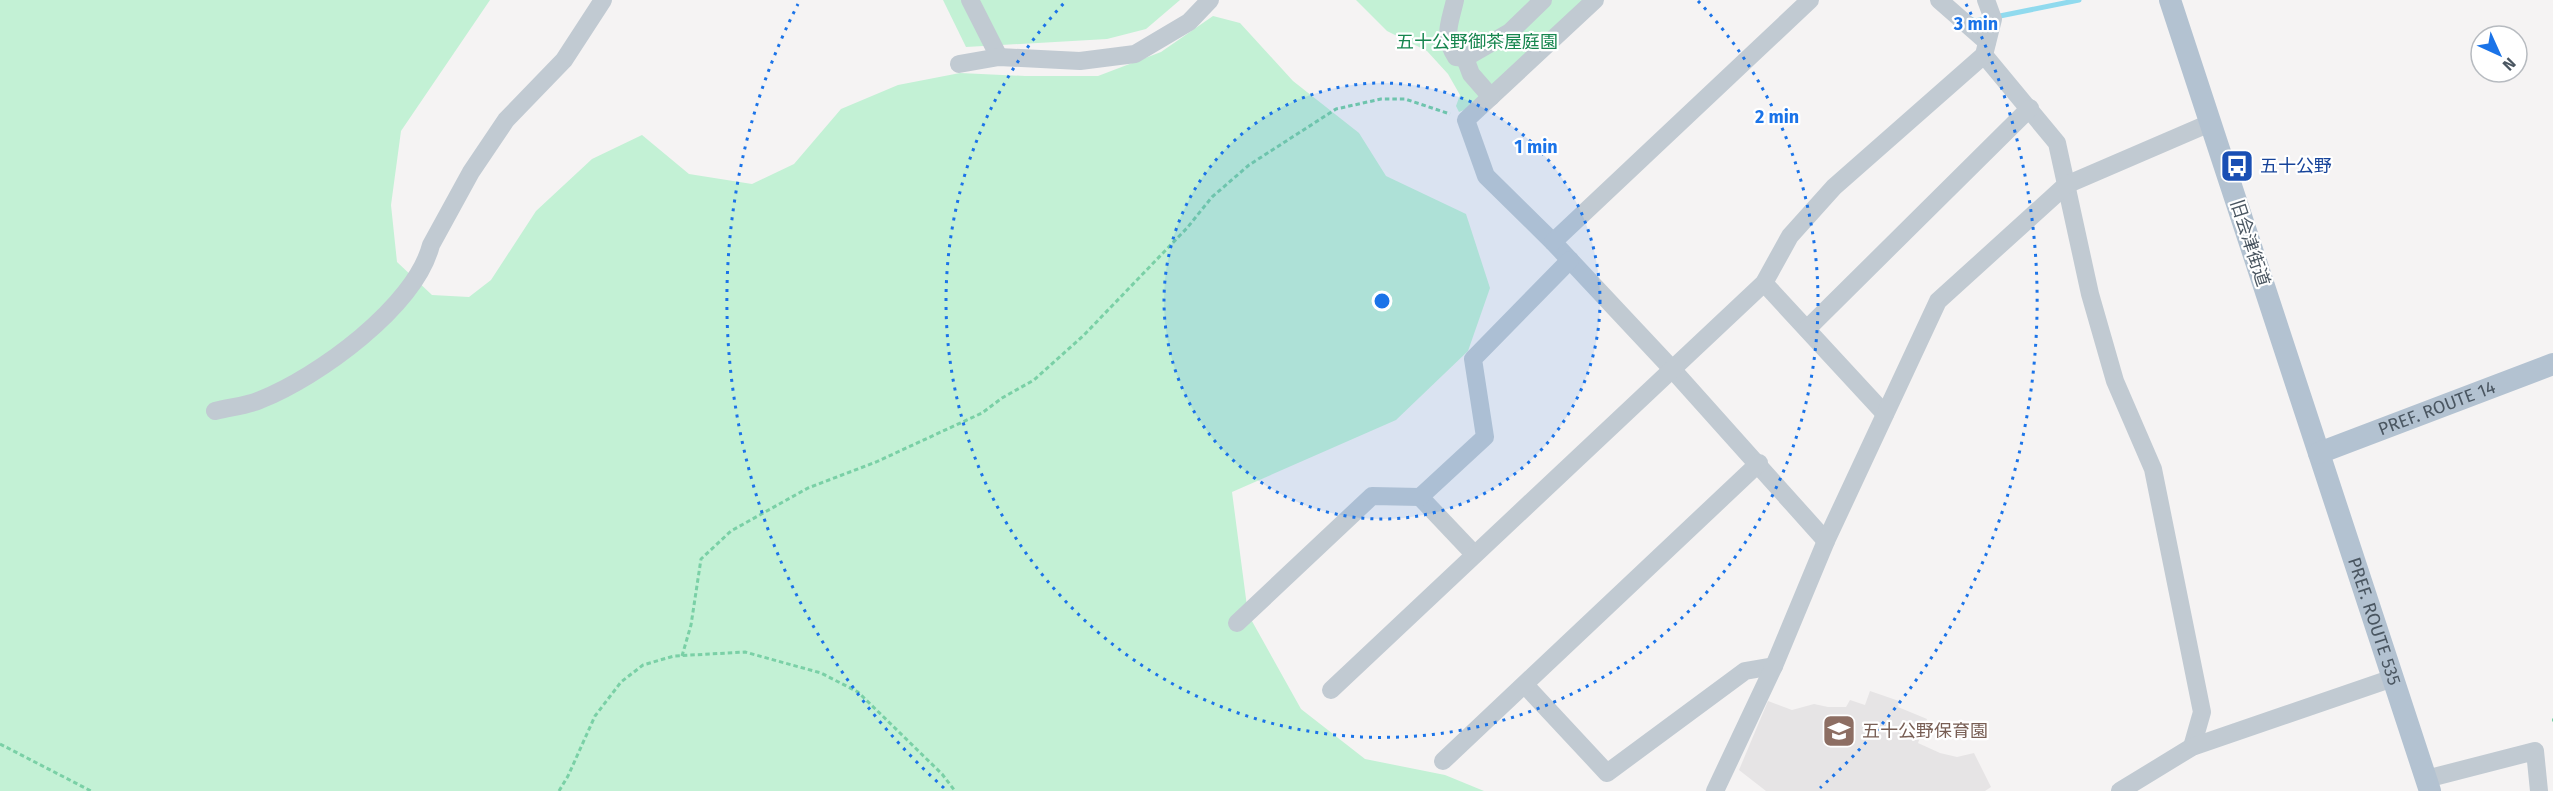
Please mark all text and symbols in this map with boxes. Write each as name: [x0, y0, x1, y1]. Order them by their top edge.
text: 3 min: [1953, 13, 1998, 35]
north arrow: [2469, 24, 2529, 84]
park label: 五十公野御茶屋庭園: [1396, 31, 1558, 53]
text: N: [2499, 54, 2520, 75]
text: 2 min: [1755, 106, 1799, 128]
text: 1 min: [1514, 136, 1558, 158]
bus stop icon: 五十公野: [2219, 148, 2255, 184]
place label: 五十公野: [2260, 155, 2332, 177]
street label: 旧会津街道: [2226, 197, 2274, 289]
centre of rings: [1372, 291, 1392, 311]
street label: PREF. ROUTE 14: [2375, 376, 2499, 440]
street label: PREF. ROUTE 535: [2343, 555, 2405, 688]
school or university icon: 五十公野保育園: [1821, 713, 1857, 749]
place label: 五十公野保育園: [1862, 720, 1988, 742]

